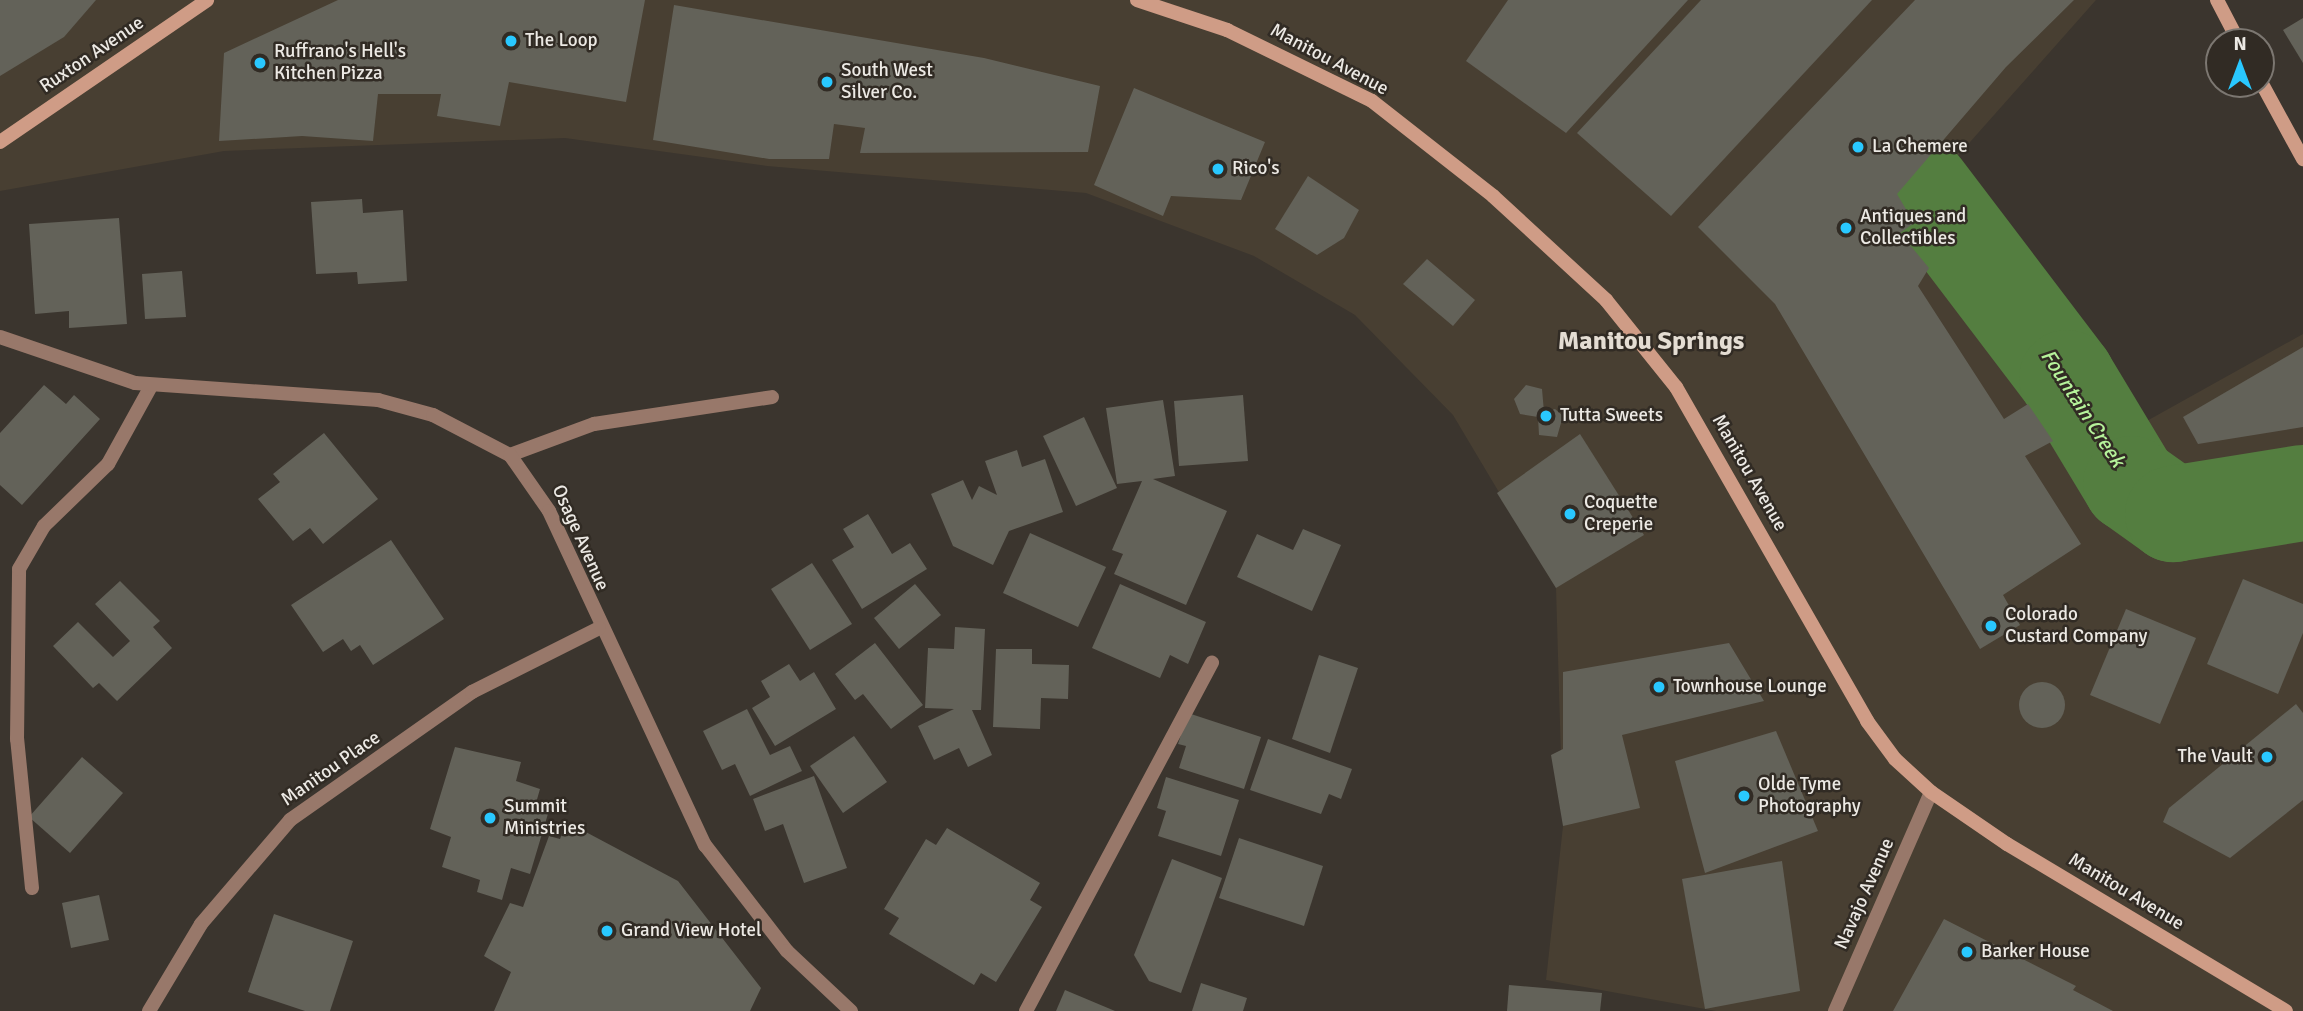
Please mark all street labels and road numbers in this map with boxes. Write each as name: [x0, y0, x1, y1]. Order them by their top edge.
street label: Ruxton Avenue: [36, 12, 148, 98]
street label: Manitou Avenue: [1266, 19, 1392, 101]
street label: Manitou Avenue: [1706, 411, 1792, 535]
street label: Osage Avenue: [546, 482, 614, 594]
street label: Manitou Place: [277, 727, 385, 811]
street label: Navajo Avenue: [1830, 835, 1900, 953]
street label: Manitou Avenue: [2064, 849, 2188, 935]

